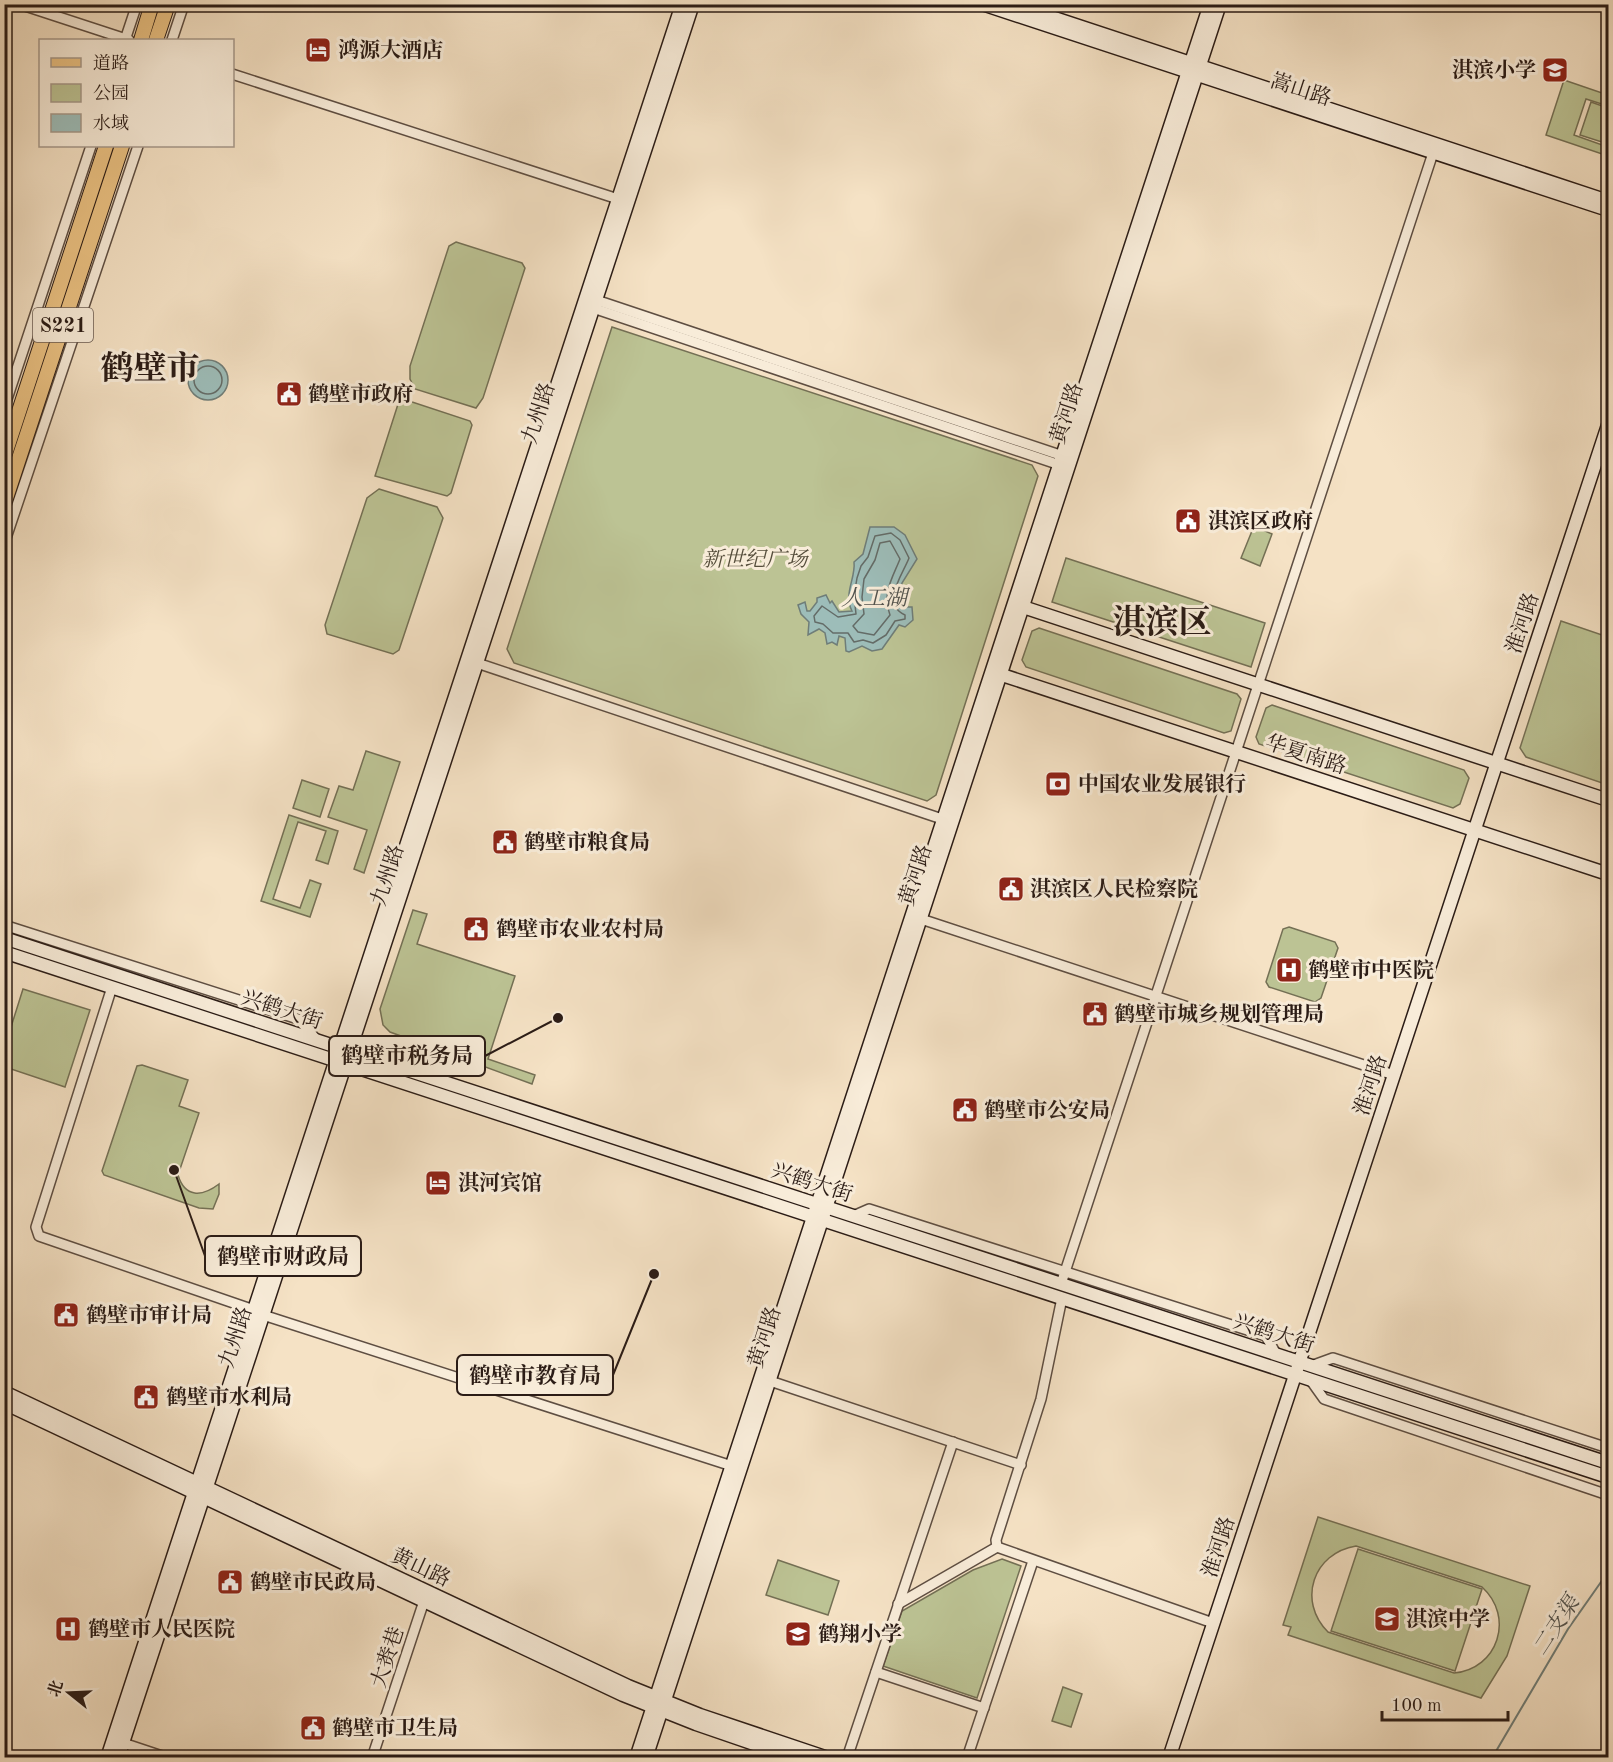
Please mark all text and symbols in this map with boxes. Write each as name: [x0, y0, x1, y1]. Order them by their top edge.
hotel icon: 鸿源大酒店: [303, 35, 333, 65]
place label: 鸿源大酒店: [338, 38, 443, 62]
legend: [39, 39, 234, 147]
text: 道路: [93, 53, 129, 73]
school or university icon: 淇滨小学: [1540, 55, 1570, 85]
place label: 淇滨小学: [1452, 58, 1536, 82]
street label: 嵩山路: [1267, 69, 1334, 110]
text: 公园: [93, 84, 129, 103]
text: 水域: [93, 113, 129, 133]
road number: S221: [33, 308, 93, 342]
district label: 鹤壁市: [101, 350, 200, 387]
public building icon: 鹤壁市政府: [274, 379, 304, 409]
street label: 九州路: [518, 380, 559, 447]
street label: 黄河路: [1046, 380, 1087, 447]
place label: 鹤壁市政府: [308, 382, 413, 406]
public building icon: 淇滨区政府: [1173, 506, 1203, 536]
place label: 淇滨区政府: [1208, 509, 1313, 533]
park label: 新世纪广场: [703, 548, 809, 571]
water label: 人工湖: [841, 586, 911, 610]
street label: 淮河路: [1502, 590, 1543, 657]
district label: 淇滨区: [1113, 604, 1212, 641]
street label: 华夏南路: [1262, 731, 1349, 778]
bank icon: 中国农业发展银行: [1043, 769, 1073, 799]
place label: 中国农业发展银行: [1078, 773, 1246, 796]
public building icon: 鹤壁市粮食局: [490, 827, 520, 857]
place label: 鹤壁市粮食局: [524, 830, 650, 854]
street label: 九州路: [367, 842, 408, 909]
street label: 黄河路: [895, 842, 936, 909]
public building icon: 淇滨区人民检察院: [996, 874, 1026, 904]
place label: 淇滨区人民检察院: [1030, 877, 1198, 901]
public building icon: 鹤壁市农业农村局: [461, 914, 491, 944]
place label: 鹤壁市农业农村局: [496, 917, 664, 941]
hospital icon: 鹤壁市中医院: [1274, 955, 1304, 985]
place label: 鹤壁市中医院: [1308, 958, 1434, 982]
street label: 兴鹤大街: [238, 986, 325, 1033]
public building icon: 鹤壁市城乡规划管理局: [1080, 999, 1110, 1029]
place label: 鹤壁市城乡规划管理局: [1114, 1002, 1324, 1026]
callout: 鹤壁市税务局: [329, 1036, 485, 1076]
text: 鹤壁市税务局: [341, 1043, 473, 1068]
street label: 淮河路: [1350, 1052, 1391, 1119]
public building icon: 鹤壁市公安局: [950, 1095, 980, 1125]
place label: 鹤壁市公安局: [984, 1098, 1110, 1122]
street label: 兴鹤大街: [768, 1159, 855, 1206]
hotel icon: 淇河宾馆: [423, 1168, 453, 1198]
place label: 淇河宾馆: [458, 1171, 542, 1195]
callout: 鹤壁市财政局: [205, 1236, 361, 1276]
text: 鹤壁市财政局: [217, 1244, 349, 1269]
public building icon: 鹤壁市审计局: [51, 1300, 81, 1330]
place label: 鹤壁市审计局: [86, 1303, 212, 1327]
street label: 九州路: [215, 1304, 256, 1371]
street label: 黄河路: [744, 1304, 785, 1371]
street label: 兴鹤大街: [1230, 1310, 1317, 1357]
callout: 鹤壁市教育局: [457, 1355, 613, 1395]
text: 鹤壁市教育局: [469, 1363, 601, 1388]
public building icon: 鹤壁市水利局: [131, 1382, 161, 1412]
place label: 鹤壁市水利局: [166, 1385, 292, 1409]
street label: 淮河路: [1198, 1514, 1239, 1581]
street label: 黄山路: [387, 1544, 454, 1591]
public building icon: 鹤壁市民政局: [215, 1567, 245, 1597]
place label: 鹤壁市民政局: [250, 1570, 376, 1594]
water label: 二支渠: [1528, 1589, 1586, 1660]
school or university icon: 淇滨中学: [1372, 1604, 1402, 1634]
place label: 淇滨中学: [1406, 1607, 1490, 1631]
hospital icon: 鹤壁市人民医院: [53, 1614, 83, 1644]
place label: 鹤壁市人民医院: [88, 1617, 235, 1641]
school or university icon: 鹤翔小学: [783, 1619, 813, 1649]
place label: 鹤翔小学: [818, 1623, 902, 1646]
street label: 大赉巷: [367, 1624, 408, 1691]
north arrow: [39, 1663, 99, 1723]
text: 北: [45, 1678, 67, 1699]
scale bar: [1382, 1684, 1508, 1722]
text: 100 m: [1391, 1697, 1442, 1715]
public building icon: 鹤壁市卫生局: [298, 1713, 328, 1743]
place label: 鹤壁市卫生局: [332, 1716, 458, 1740]

